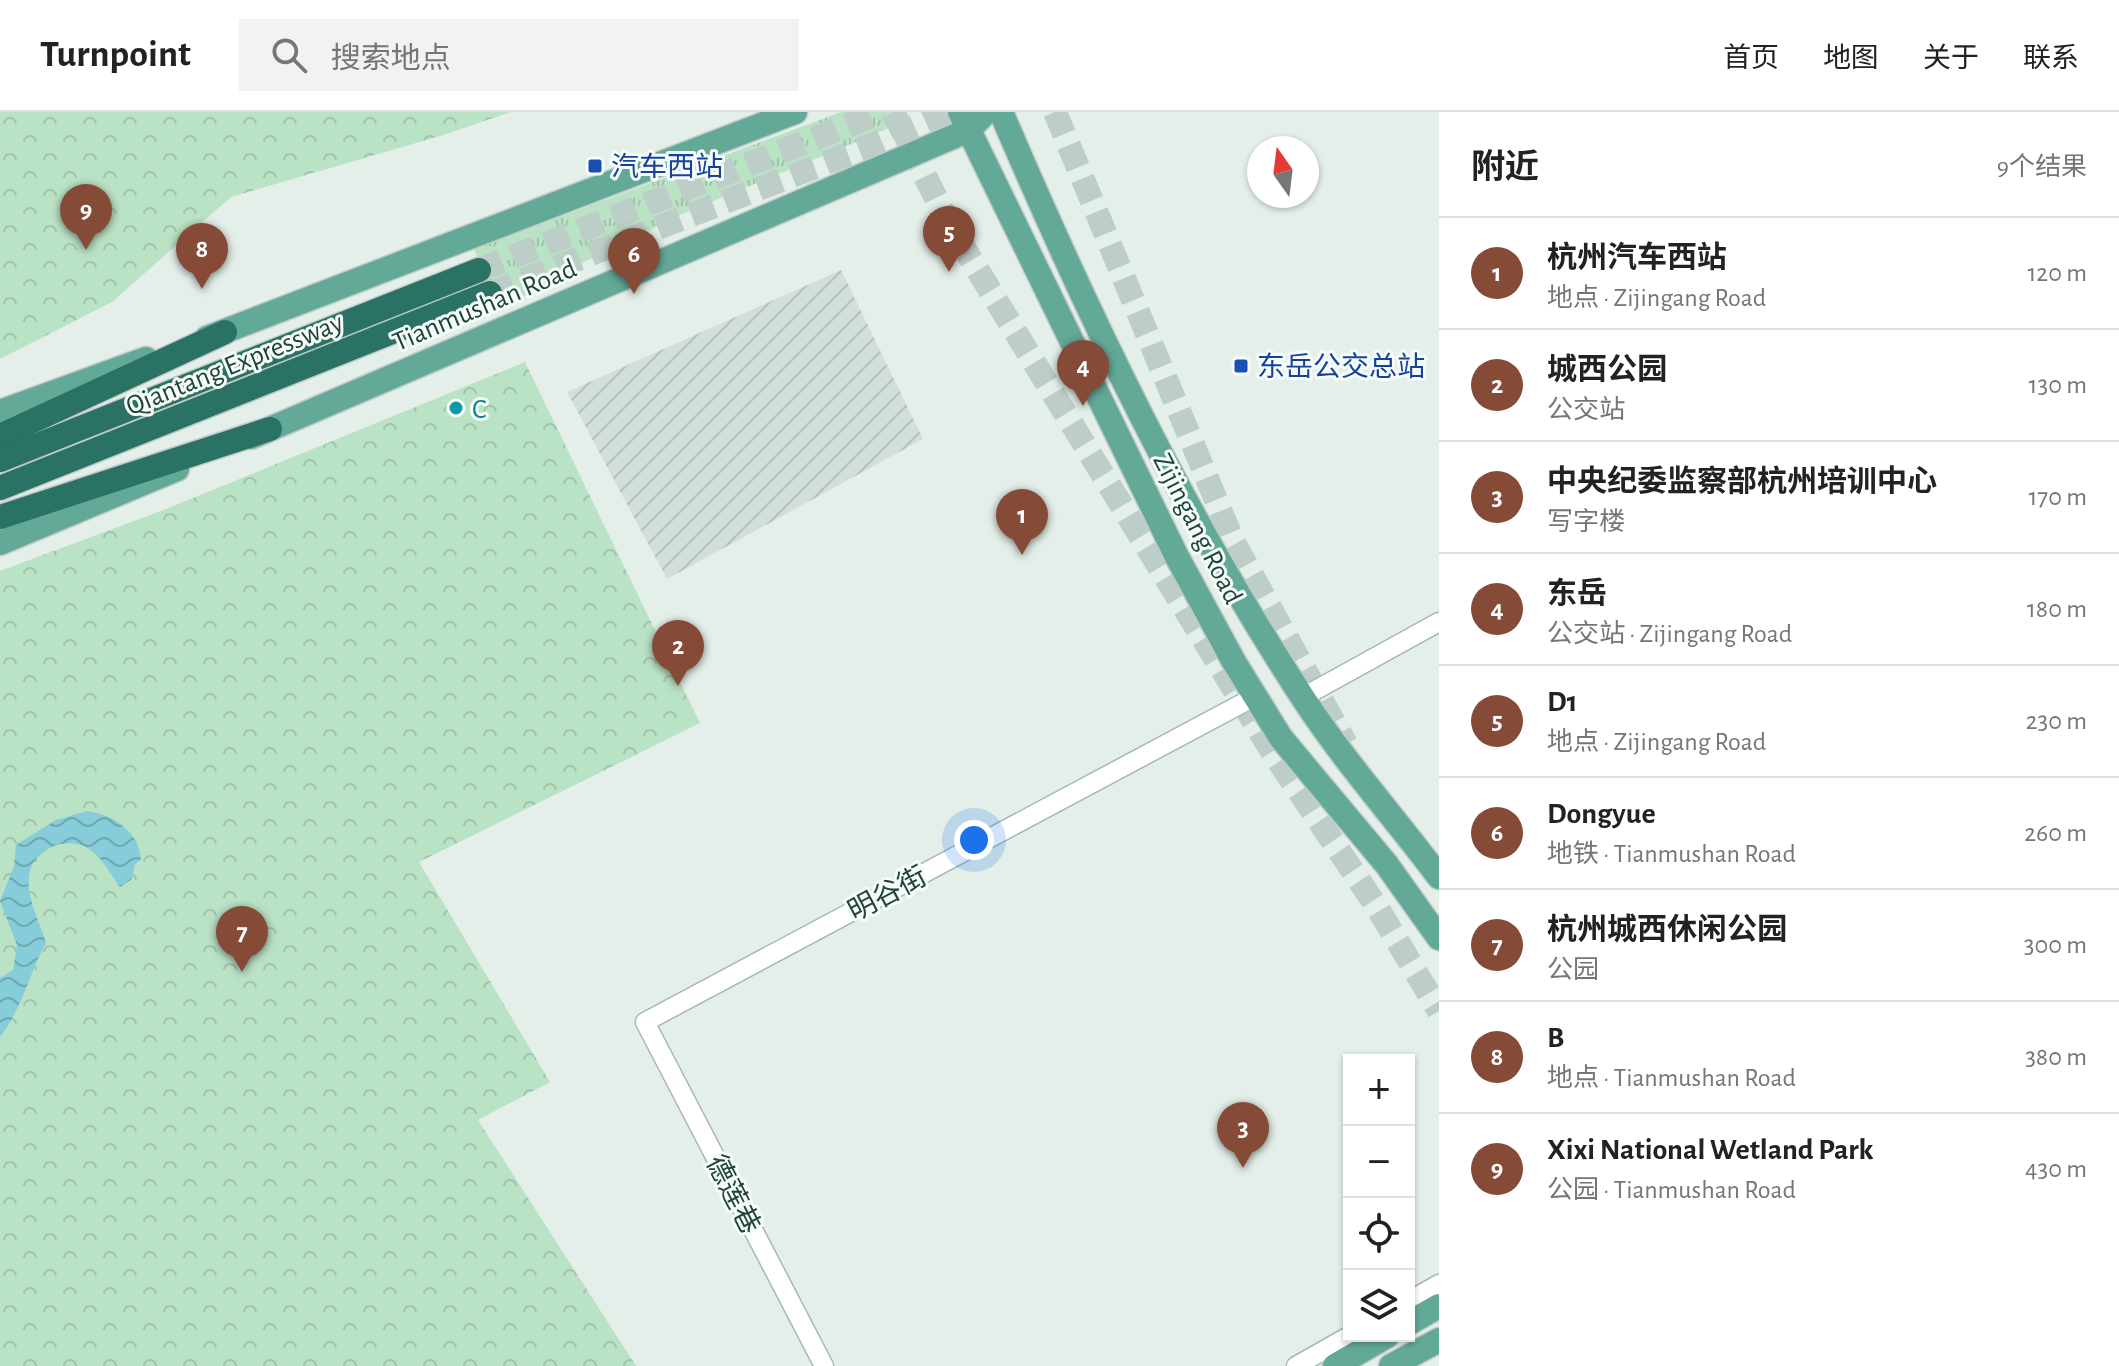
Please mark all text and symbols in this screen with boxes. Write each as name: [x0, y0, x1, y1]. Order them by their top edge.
search box: [239, 19, 799, 91]
icon: search: [267, 33, 311, 77]
text: Turnpoint: [40, 36, 191, 74]
text: 搜索地点: [331, 44, 451, 74]
text: 首页: [1723, 45, 1779, 73]
text: 地图: [1823, 45, 1879, 73]
text: 关于: [1923, 45, 1979, 73]
text: 联系: [2023, 45, 2079, 73]
north arrow: [1247, 136, 1319, 208]
text: 附近: [1471, 151, 1539, 185]
place label: 汽车西站: [611, 152, 723, 182]
text: 9个结果: [1997, 154, 2087, 180]
marker: 汽车西站: [586, 157, 604, 175]
pin: 9: [60, 184, 112, 250]
pin: 5: [923, 206, 975, 272]
pin: 8: [176, 223, 228, 289]
pin: 6: [608, 228, 660, 294]
text: 杭州汽车西站: [1547, 243, 1727, 273]
street label: Tianmushan Road: [389, 255, 581, 357]
text: 1: [1492, 260, 1502, 286]
text: 120 m: [2027, 260, 2087, 286]
text: 地点 · Zijingang Road: [1547, 285, 1766, 311]
street label: Qiantang Expressway: [122, 309, 347, 421]
pin: 4: [1057, 340, 1109, 406]
place label: 东岳公交总站: [1257, 352, 1425, 382]
text: 城西公园: [1547, 355, 1667, 385]
marker: 东岳公交总站: [1232, 357, 1250, 375]
text: 2: [1491, 372, 1503, 398]
text: 130 m: [2029, 372, 2087, 398]
place label: C: [472, 396, 487, 424]
text: 公交站: [1547, 397, 1625, 423]
marker: C: [447, 399, 465, 417]
street label: Zijingang Road: [1147, 449, 1247, 609]
text: 中央纪委监察部杭州培训中心: [1547, 467, 1937, 497]
text: 3: [1491, 484, 1503, 510]
text: 170 m: [2028, 484, 2087, 510]
pin: 1: [996, 489, 1048, 555]
text: 写字楼: [1547, 509, 1625, 535]
text: 东岳: [1547, 579, 1607, 609]
text: 4: [1490, 596, 1504, 622]
text: 180 m: [2027, 596, 2087, 622]
pin: 2: [652, 620, 704, 686]
text: 公交站 · Zijingang Road: [1547, 621, 1792, 647]
text: D1: [1547, 687, 1577, 717]
text: 5: [1491, 708, 1503, 734]
text: 230 m: [2026, 708, 2087, 734]
text: 地点 · Zijingang Road: [1547, 729, 1766, 755]
text: Dongyue: [1547, 799, 1656, 829]
your location: [954, 820, 994, 860]
text: 6: [1491, 820, 1503, 846]
text: 260 m: [2024, 820, 2087, 846]
text: 地铁 · Tianmushan Road: [1547, 841, 1796, 867]
street label: 明谷街: [843, 861, 932, 927]
pin: 7: [216, 906, 268, 972]
text: 杭州城西休闲公园: [1547, 915, 1787, 945]
text: 7: [1491, 932, 1503, 958]
text: 300 m: [2024, 932, 2087, 958]
text: 公园: [1547, 957, 1599, 983]
text: B: [1547, 1023, 1564, 1053]
text: 8: [1491, 1044, 1503, 1070]
text: 380 m: [2025, 1044, 2087, 1070]
map controls: [1343, 1054, 1415, 1342]
button: +: [1343, 1054, 1415, 1126]
text: 地点 · Tianmushan Road: [1547, 1065, 1796, 1091]
pin: 3: [1217, 1102, 1269, 1168]
button: −: [1343, 1126, 1415, 1198]
text: Xixi National Wetland Park: [1547, 1135, 1873, 1165]
street label: 德莲巷: [701, 1150, 766, 1239]
text: 9: [1491, 1156, 1503, 1182]
text: 430 m: [2025, 1156, 2087, 1182]
text: 公园 · Tianmushan Road: [1547, 1177, 1796, 1203]
button: locate: [1343, 1198, 1415, 1270]
button: layers: [1343, 1270, 1415, 1342]

